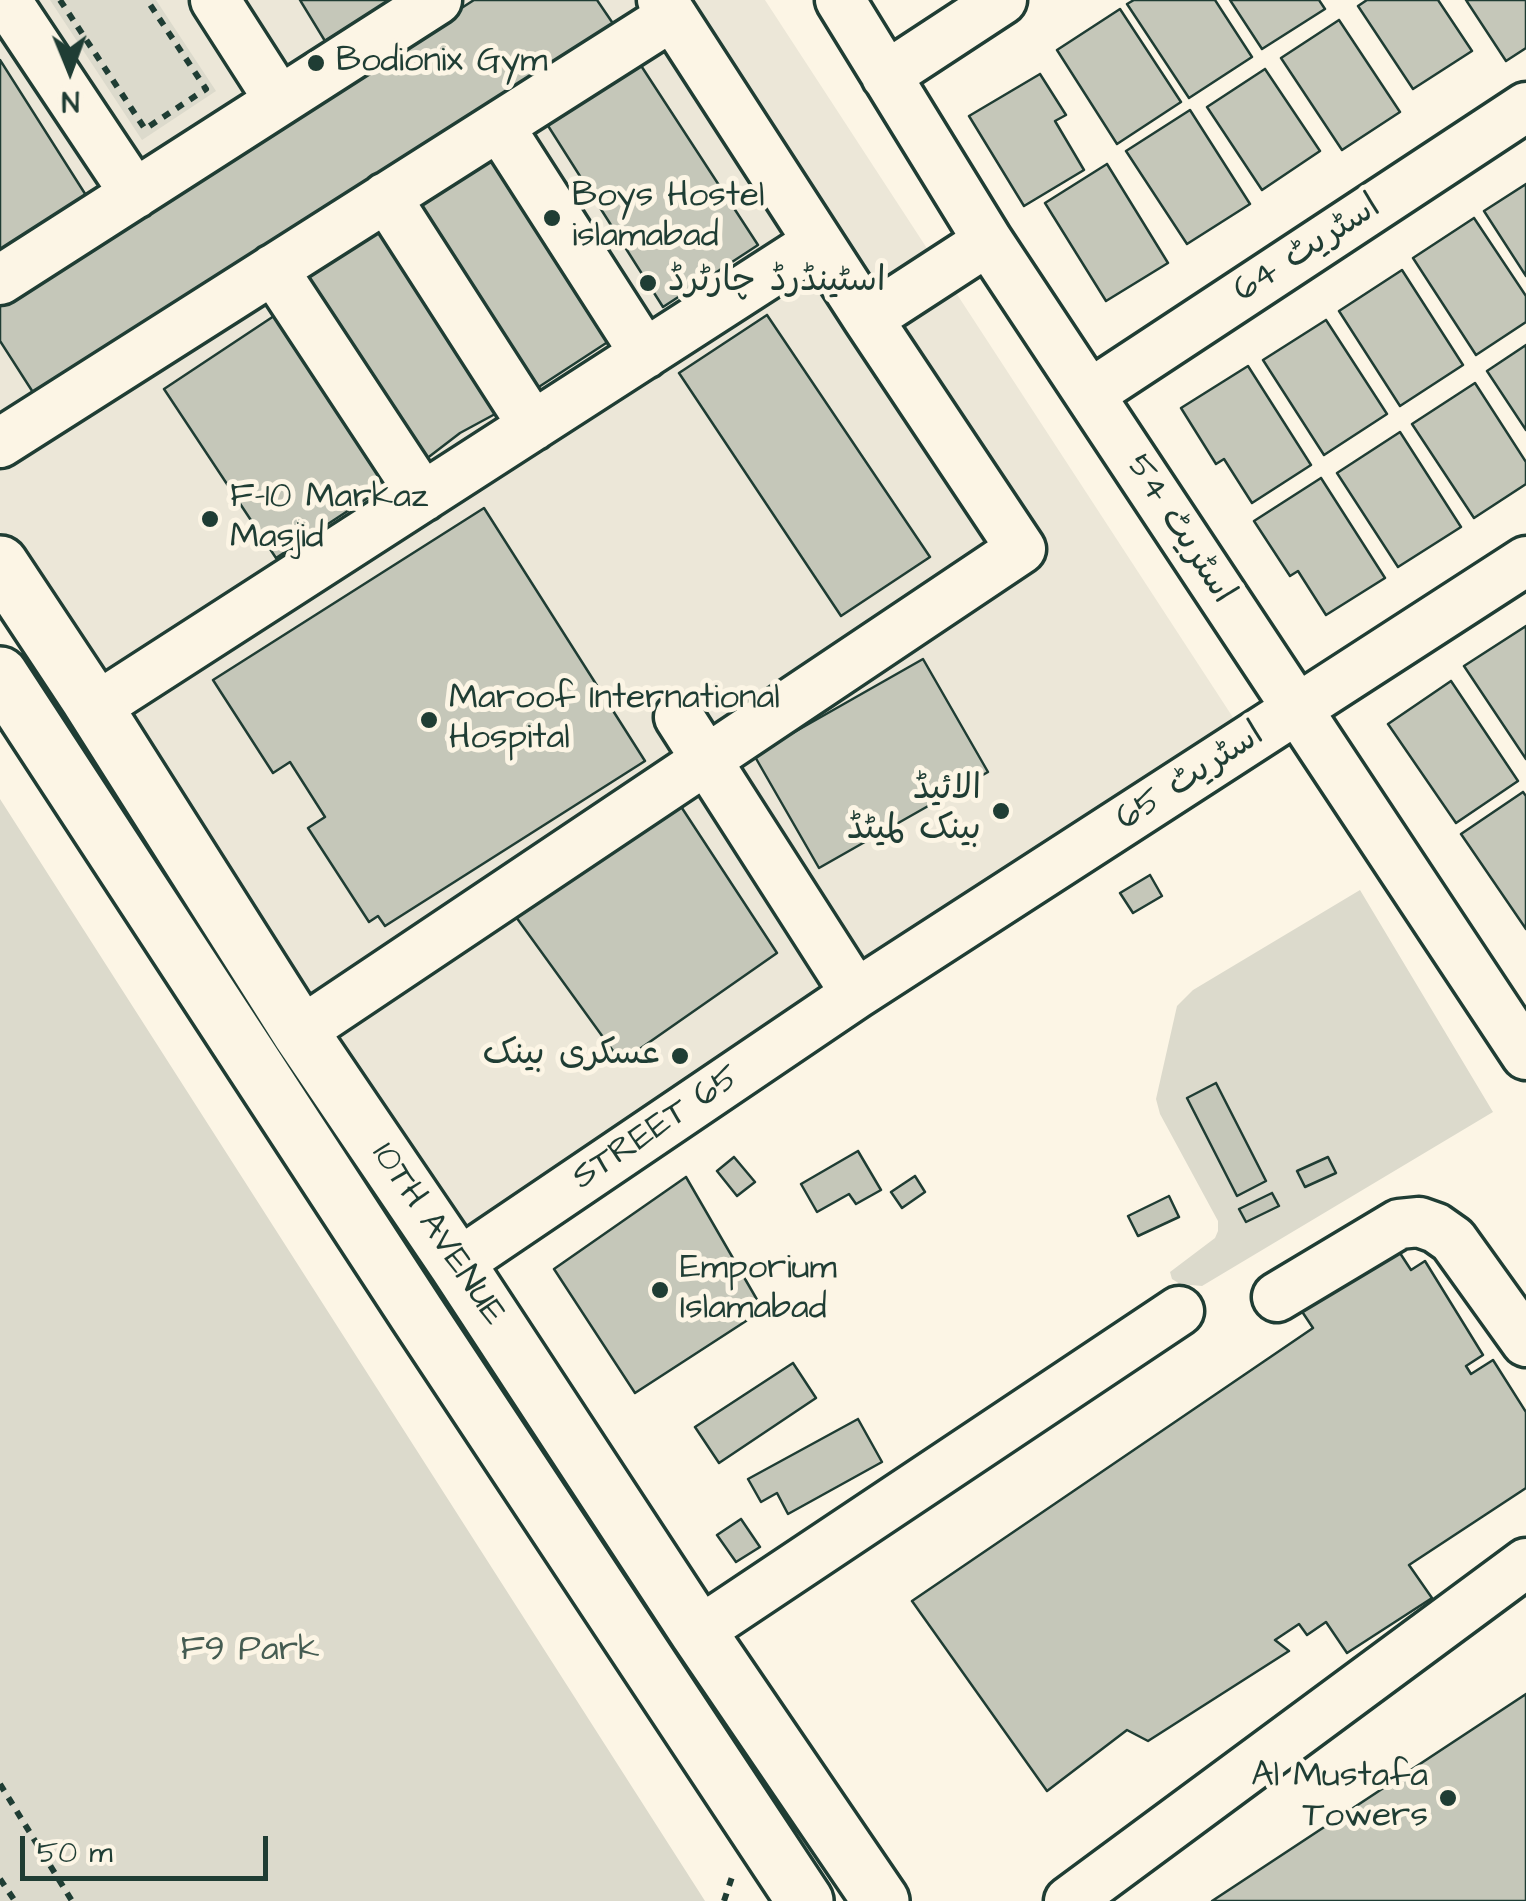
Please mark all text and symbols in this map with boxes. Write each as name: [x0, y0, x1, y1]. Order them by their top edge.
north arrow: [20, 20, 120, 120]
place label: Bodionix Gym: [336, 42, 547, 84]
marker: Bodionix Gym: [305, 52, 327, 74]
text: N: [61, 81, 80, 120]
place label: Boys Hostel islamabad: [572, 177, 764, 259]
street label: اسٹریٹ 64: [1227, 187, 1389, 313]
marker: Boys Hostel islamabad: [541, 207, 563, 229]
place label: اسٹینڈرڈ چارٹرڈ: [668, 262, 886, 304]
marker: اسٹینڈرڈ چارٹرڈ: [637, 272, 659, 294]
street label: اسٹریٹ 54: [1115, 448, 1243, 612]
place label: F-10 Markaz Masjid: [230, 478, 428, 560]
marker: F-10 Markaz Masjid: [199, 508, 221, 530]
place label: Maroof International Hospital: [449, 679, 780, 761]
marker: Maroof International Hospital: [418, 709, 440, 731]
street label: اسٹریٹ 65: [1109, 715, 1273, 841]
place label: الائیڈ بینک لمیٹڈ: [847, 770, 981, 852]
marker: الائیڈ بینک لمیٹڈ: [990, 800, 1012, 822]
place label: عسکری بینک: [483, 1035, 660, 1077]
marker: عسکری بینک: [669, 1045, 691, 1067]
street label: STREET 65: [565, 1058, 749, 1200]
street label: 10TH AVENUE: [361, 1136, 513, 1334]
place label: Emporium Islamabad: [680, 1249, 837, 1331]
marker: Emporium Islamabad: [649, 1279, 671, 1301]
park label: F9 Park: [180, 1631, 320, 1673]
place label: Al Mustafa Towers: [1251, 1757, 1428, 1839]
marker: Al Mustafa Towers: [1437, 1787, 1459, 1809]
scale bar: [25, 1816, 272, 1878]
text: 50 m: [37, 1832, 113, 1874]

